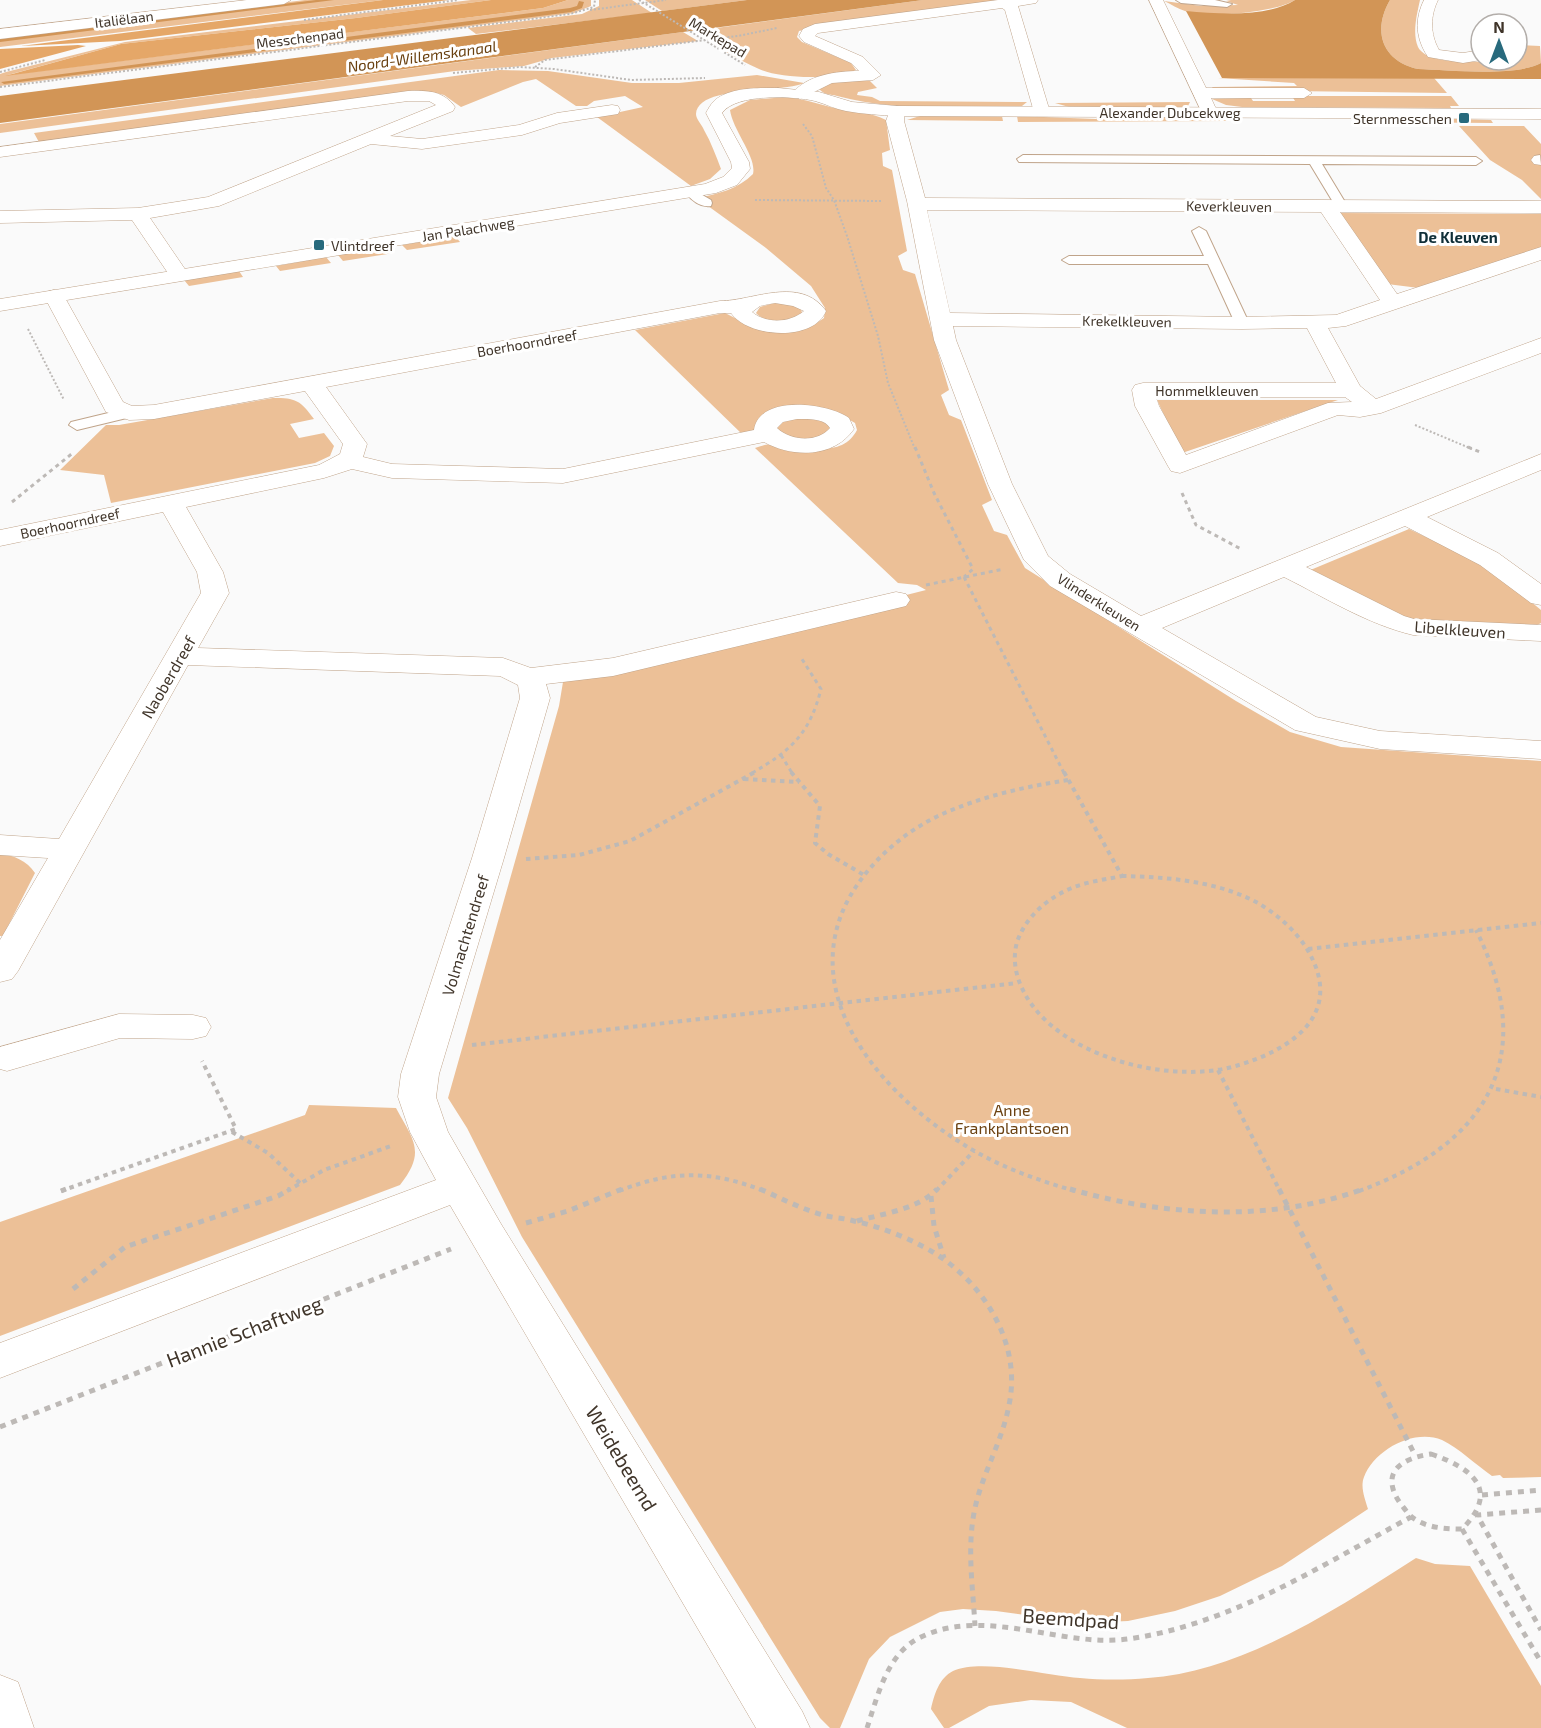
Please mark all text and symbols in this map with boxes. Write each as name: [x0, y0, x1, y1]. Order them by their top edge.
street label: Italiëlaan: [93, 7, 155, 31]
north arrow: [1469, 12, 1529, 72]
street label: Markepad: [686, 13, 750, 61]
text: N: [1493, 17, 1505, 36]
street label: Messchenpad: [255, 24, 345, 52]
water label: Noord-Willemskanaal: [346, 37, 498, 75]
street label: Alexander Dubcekweg: [1099, 104, 1241, 121]
place label: Sternmesschen: [1353, 110, 1452, 127]
marker: Sternmesschen: [1457, 111, 1471, 125]
street label: Keverkleuven: [1186, 197, 1272, 215]
street label: Jan Palachweg: [421, 213, 516, 245]
district label: De Kleuven: [1418, 228, 1498, 246]
place label: Vlintdreef: [331, 237, 395, 254]
marker: Vlintdreef: [312, 238, 326, 252]
street label: Krekelkleuven: [1082, 312, 1172, 330]
street label: Boerhoorndreef: [476, 326, 579, 360]
street label: Hommelkleuven: [1155, 382, 1259, 399]
street label: Boerhoorndreef: [19, 504, 122, 542]
street label: Vlinderkleuven: [1054, 570, 1144, 634]
street label: Libelkleuven: [1414, 616, 1506, 642]
street label: Naoberdreef: [137, 632, 200, 721]
street label: Volmachtendreef: [438, 871, 493, 998]
park label: Anne Frankplantsoen: [955, 1100, 1069, 1137]
street label: Hannie Schaftweg: [163, 1290, 325, 1372]
street label: Weidebeemd: [581, 1401, 663, 1515]
street label: Beemdpad: [1022, 1603, 1120, 1633]

